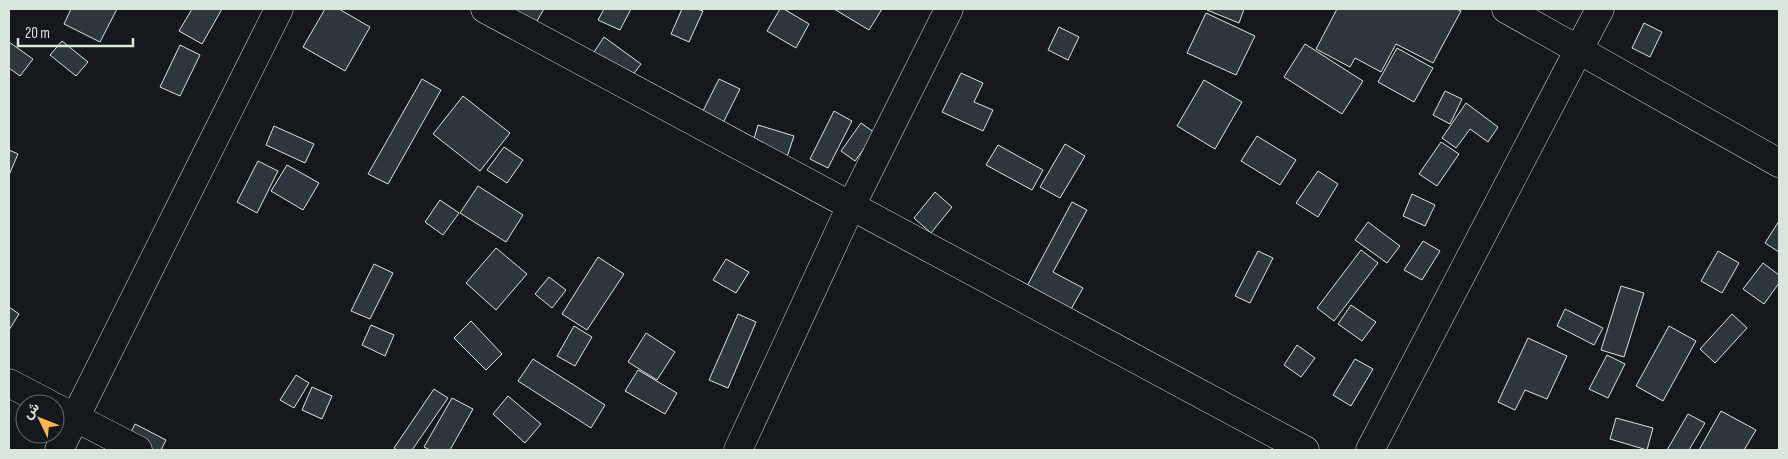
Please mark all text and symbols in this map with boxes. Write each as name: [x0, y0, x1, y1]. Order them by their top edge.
scale bar: [18, 15, 132, 47]
text: 20 m: [25, 24, 50, 43]
north arrow: [15, 394, 65, 444]
text: ش: [19, 398, 43, 422]

